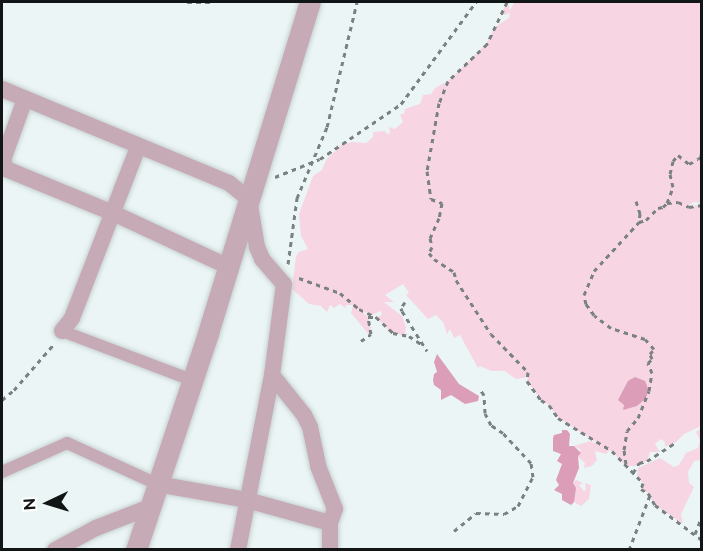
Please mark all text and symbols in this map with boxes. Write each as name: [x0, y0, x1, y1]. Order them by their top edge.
north arrow: [18, 473, 78, 533]
text: N: [20, 498, 39, 511]

